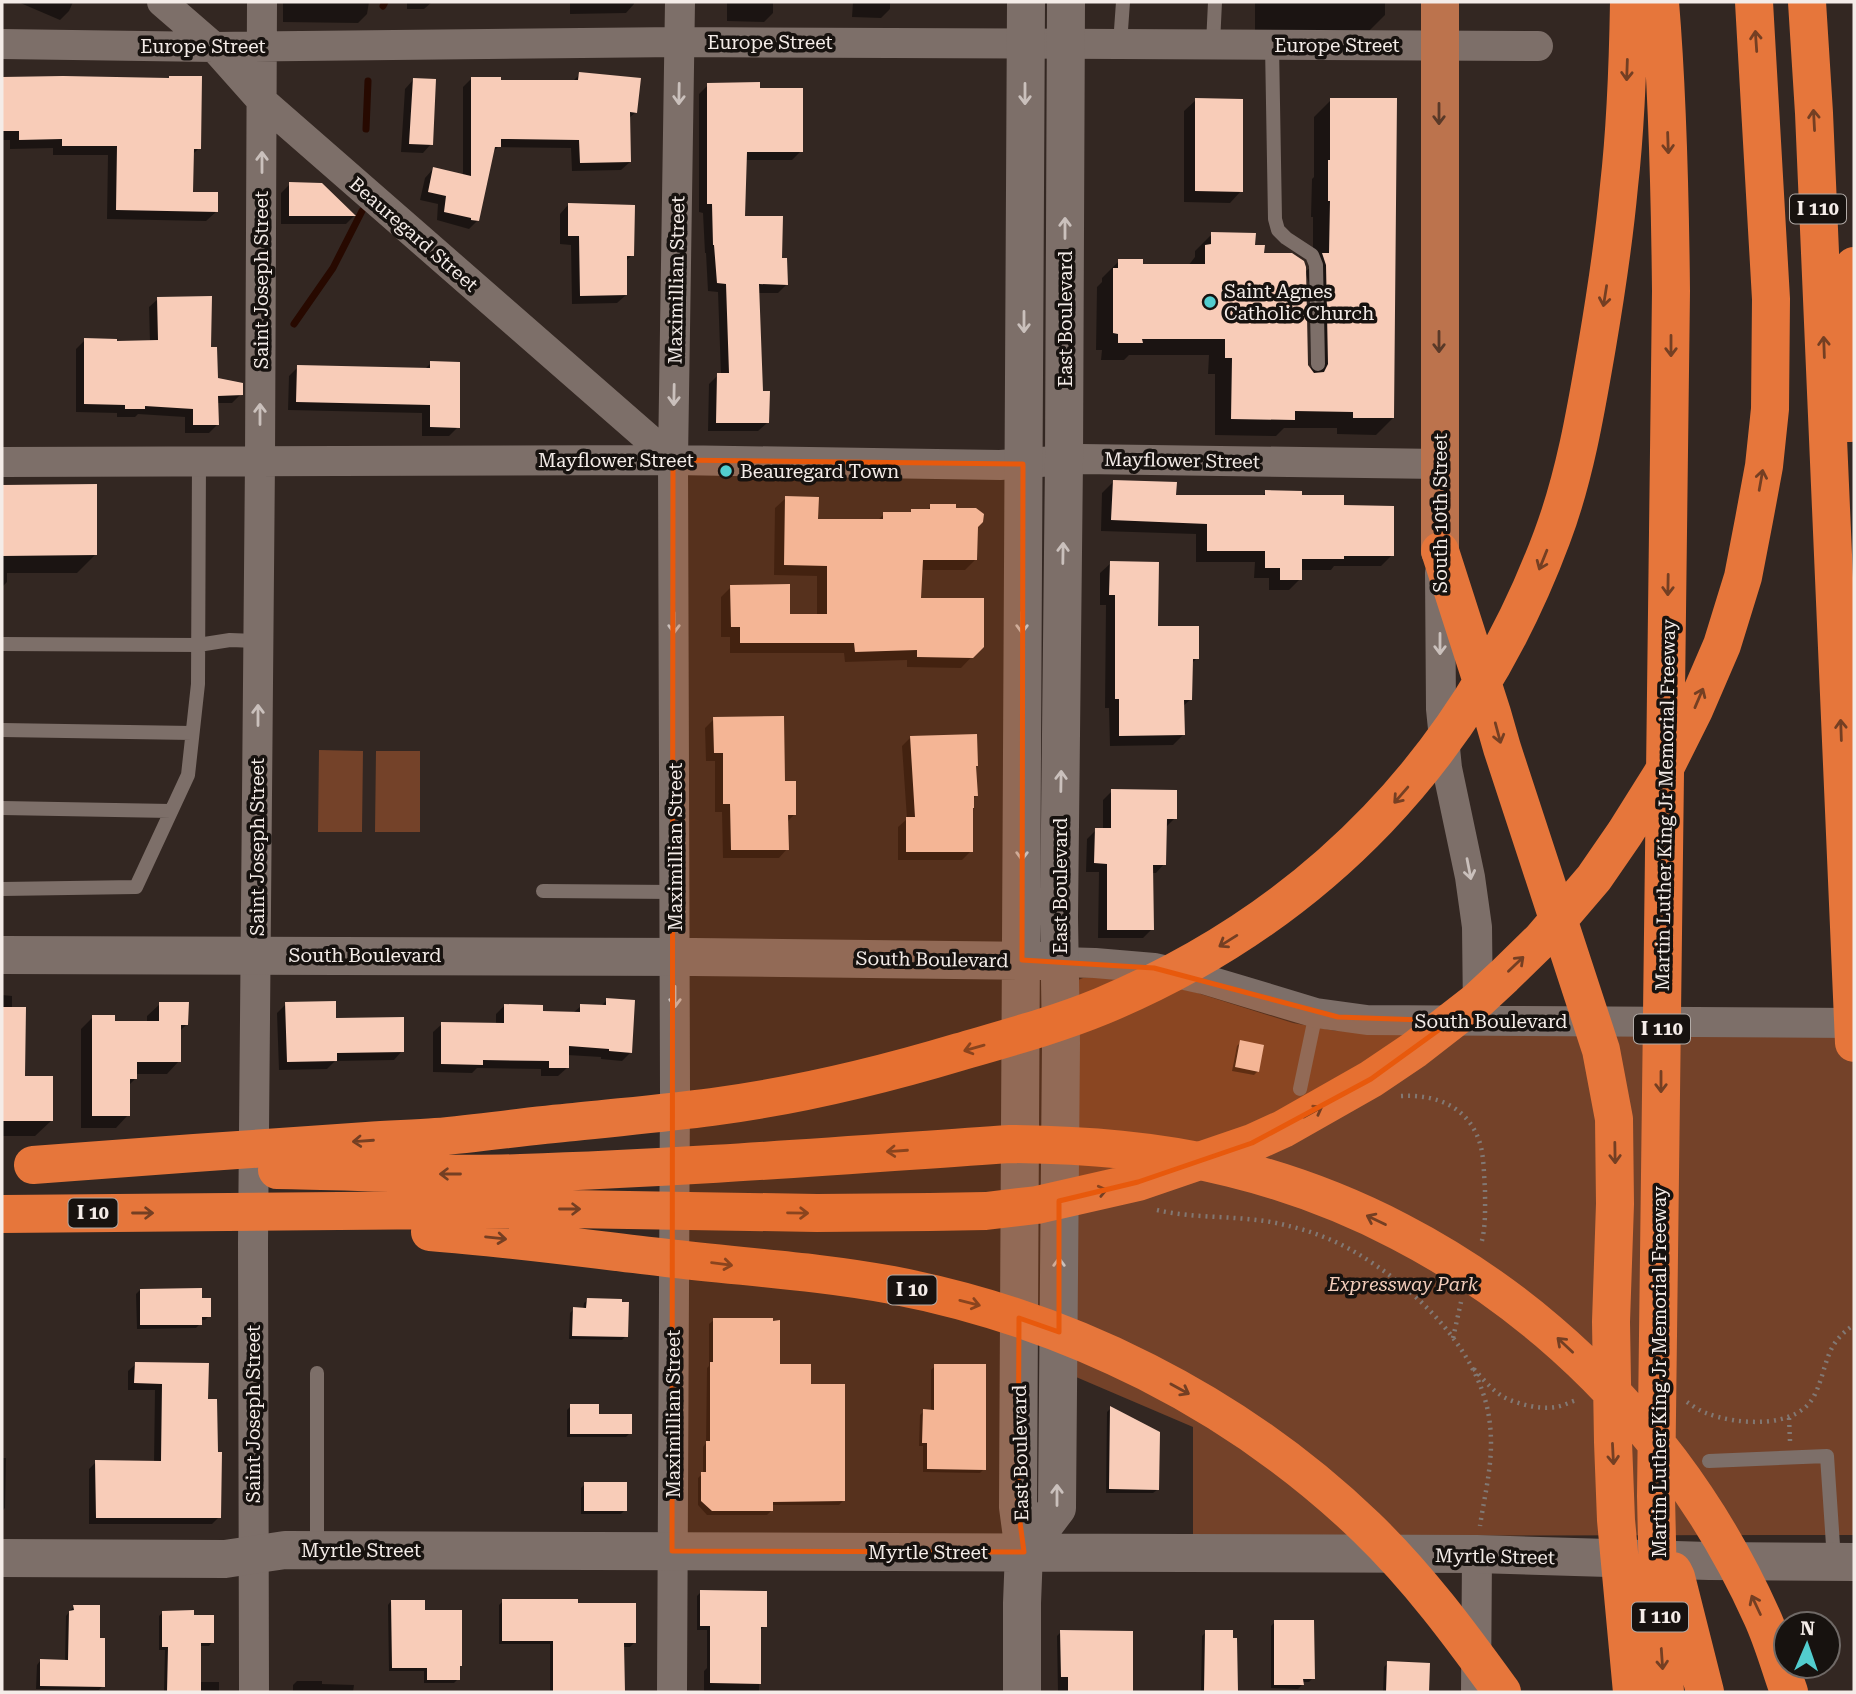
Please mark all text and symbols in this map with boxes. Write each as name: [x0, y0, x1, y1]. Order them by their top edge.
one-way arrow: [1749, 30, 1762, 53]
street label: Europe Street: [707, 31, 833, 54]
street label: Europe Street: [1274, 34, 1400, 57]
street label: Europe Street: [140, 35, 266, 58]
one-way arrow: [1620, 58, 1633, 81]
one-way arrow: [672, 83, 686, 106]
one-way arrow: [1018, 83, 1032, 106]
one-way arrow: [1432, 102, 1446, 125]
one-way arrow: [1808, 109, 1821, 132]
one-way arrow: [1662, 131, 1675, 154]
one-way arrow: [255, 151, 269, 174]
street label: Beauregard Street: [345, 172, 483, 297]
street label: Saint Joseph Street: [250, 191, 273, 369]
road number: I 110: [1790, 194, 1846, 224]
street label: Maximillian Street: [664, 196, 689, 364]
one-way arrow: [1058, 216, 1072, 239]
street label: East Boulevard: [1054, 251, 1077, 387]
place label: Saint Agnes Catholic Church: [1224, 280, 1374, 325]
one-way arrow: [1598, 284, 1611, 307]
marker: Saint Agnes Catholic Church: [1202, 294, 1218, 310]
one-way arrow: [1017, 310, 1031, 333]
one-way arrow: [1432, 330, 1446, 353]
one-way arrow: [1664, 334, 1678, 357]
one-way arrow: [1818, 336, 1831, 359]
one-way arrow: [668, 384, 681, 407]
one-way arrow: [253, 403, 267, 426]
street label: South 10th Street: [1429, 433, 1452, 593]
street label: Mayflower Street: [1104, 448, 1260, 473]
street label: Mayflower Street: [538, 449, 694, 472]
place label: Beauregard Town: [740, 460, 899, 483]
marker: Beauregard Town: [718, 463, 734, 479]
one-way arrow: [1755, 469, 1768, 492]
one-way arrow: [1056, 542, 1070, 565]
one-way arrow: [1536, 548, 1549, 570]
one-way arrow: [1661, 573, 1675, 596]
one-way arrow: [667, 611, 681, 634]
one-way arrow: [1015, 611, 1029, 634]
street label: Martin Luther King Jr Memorial Freeway: [1651, 618, 1680, 991]
one-way arrow: [1433, 632, 1447, 655]
one-way arrow: [1693, 687, 1706, 709]
one-way arrow: [251, 704, 265, 727]
one-way arrow: [1834, 719, 1847, 742]
one-way arrow: [1492, 721, 1505, 744]
street label: Saint Joseph Street: [246, 758, 269, 936]
street label: Maximillian Street: [664, 763, 687, 931]
one-way arrow: [1054, 769, 1068, 792]
one-way arrow: [1393, 786, 1409, 804]
street label: East Boulevard: [1049, 818, 1072, 954]
one-way arrow: [1015, 839, 1029, 862]
one-way arrow: [1462, 857, 1476, 880]
one-way arrow: [1218, 935, 1238, 949]
street label: South Boulevard: [289, 944, 441, 967]
street label: South Boulevard: [855, 947, 1009, 972]
one-way arrow: [1507, 955, 1524, 972]
one-way arrow: [668, 986, 682, 1009]
street label: South Boulevard: [1415, 1010, 1567, 1033]
road number: I 110: [1634, 1014, 1690, 1044]
one-way arrow: [963, 1042, 985, 1055]
one-way arrow: [1654, 1070, 1668, 1093]
one-way arrow: [1302, 1105, 1323, 1118]
one-way arrow: [352, 1135, 375, 1148]
one-way arrow: [1609, 1141, 1622, 1164]
one-way arrow: [886, 1145, 909, 1158]
one-way arrow: [438, 1167, 461, 1181]
one-way arrow: [1085, 1185, 1108, 1198]
street label: Martin Luther King Jr Memorial Freeway: [1648, 1185, 1671, 1558]
road number: I 10: [68, 1198, 118, 1228]
one-way arrow: [559, 1202, 582, 1216]
one-way arrow: [132, 1206, 155, 1220]
one-way arrow: [786, 1206, 809, 1219]
one-way arrow: [1366, 1213, 1387, 1226]
one-way arrow: [484, 1232, 507, 1245]
one-way arrow: [1052, 1256, 1066, 1279]
one-way arrow: [710, 1257, 733, 1270]
park label: Expressway Park: [1327, 1273, 1479, 1296]
road number: I 10: [888, 1275, 936, 1304]
one-way arrow: [959, 1298, 981, 1311]
street label: Saint Joseph Street: [242, 1325, 265, 1503]
street label: Maximillian Street: [662, 1330, 685, 1498]
one-way arrow: [1556, 1337, 1574, 1353]
one-way arrow: [1170, 1383, 1190, 1397]
street label: East Boulevard: [1008, 1384, 1033, 1522]
one-way arrow: [1607, 1442, 1620, 1465]
one-way arrow: [1051, 1484, 1064, 1507]
street label: Myrtle Street: [301, 1539, 421, 1562]
street label: Myrtle Street: [868, 1541, 988, 1564]
street label: Myrtle Street: [1435, 1544, 1555, 1569]
one-way arrow: [1749, 1595, 1762, 1616]
road number: I 110: [1632, 1602, 1688, 1632]
north arrow: [1772, 1610, 1842, 1680]
text: N: [1800, 1617, 1816, 1640]
one-way arrow: [1656, 1647, 1669, 1670]

